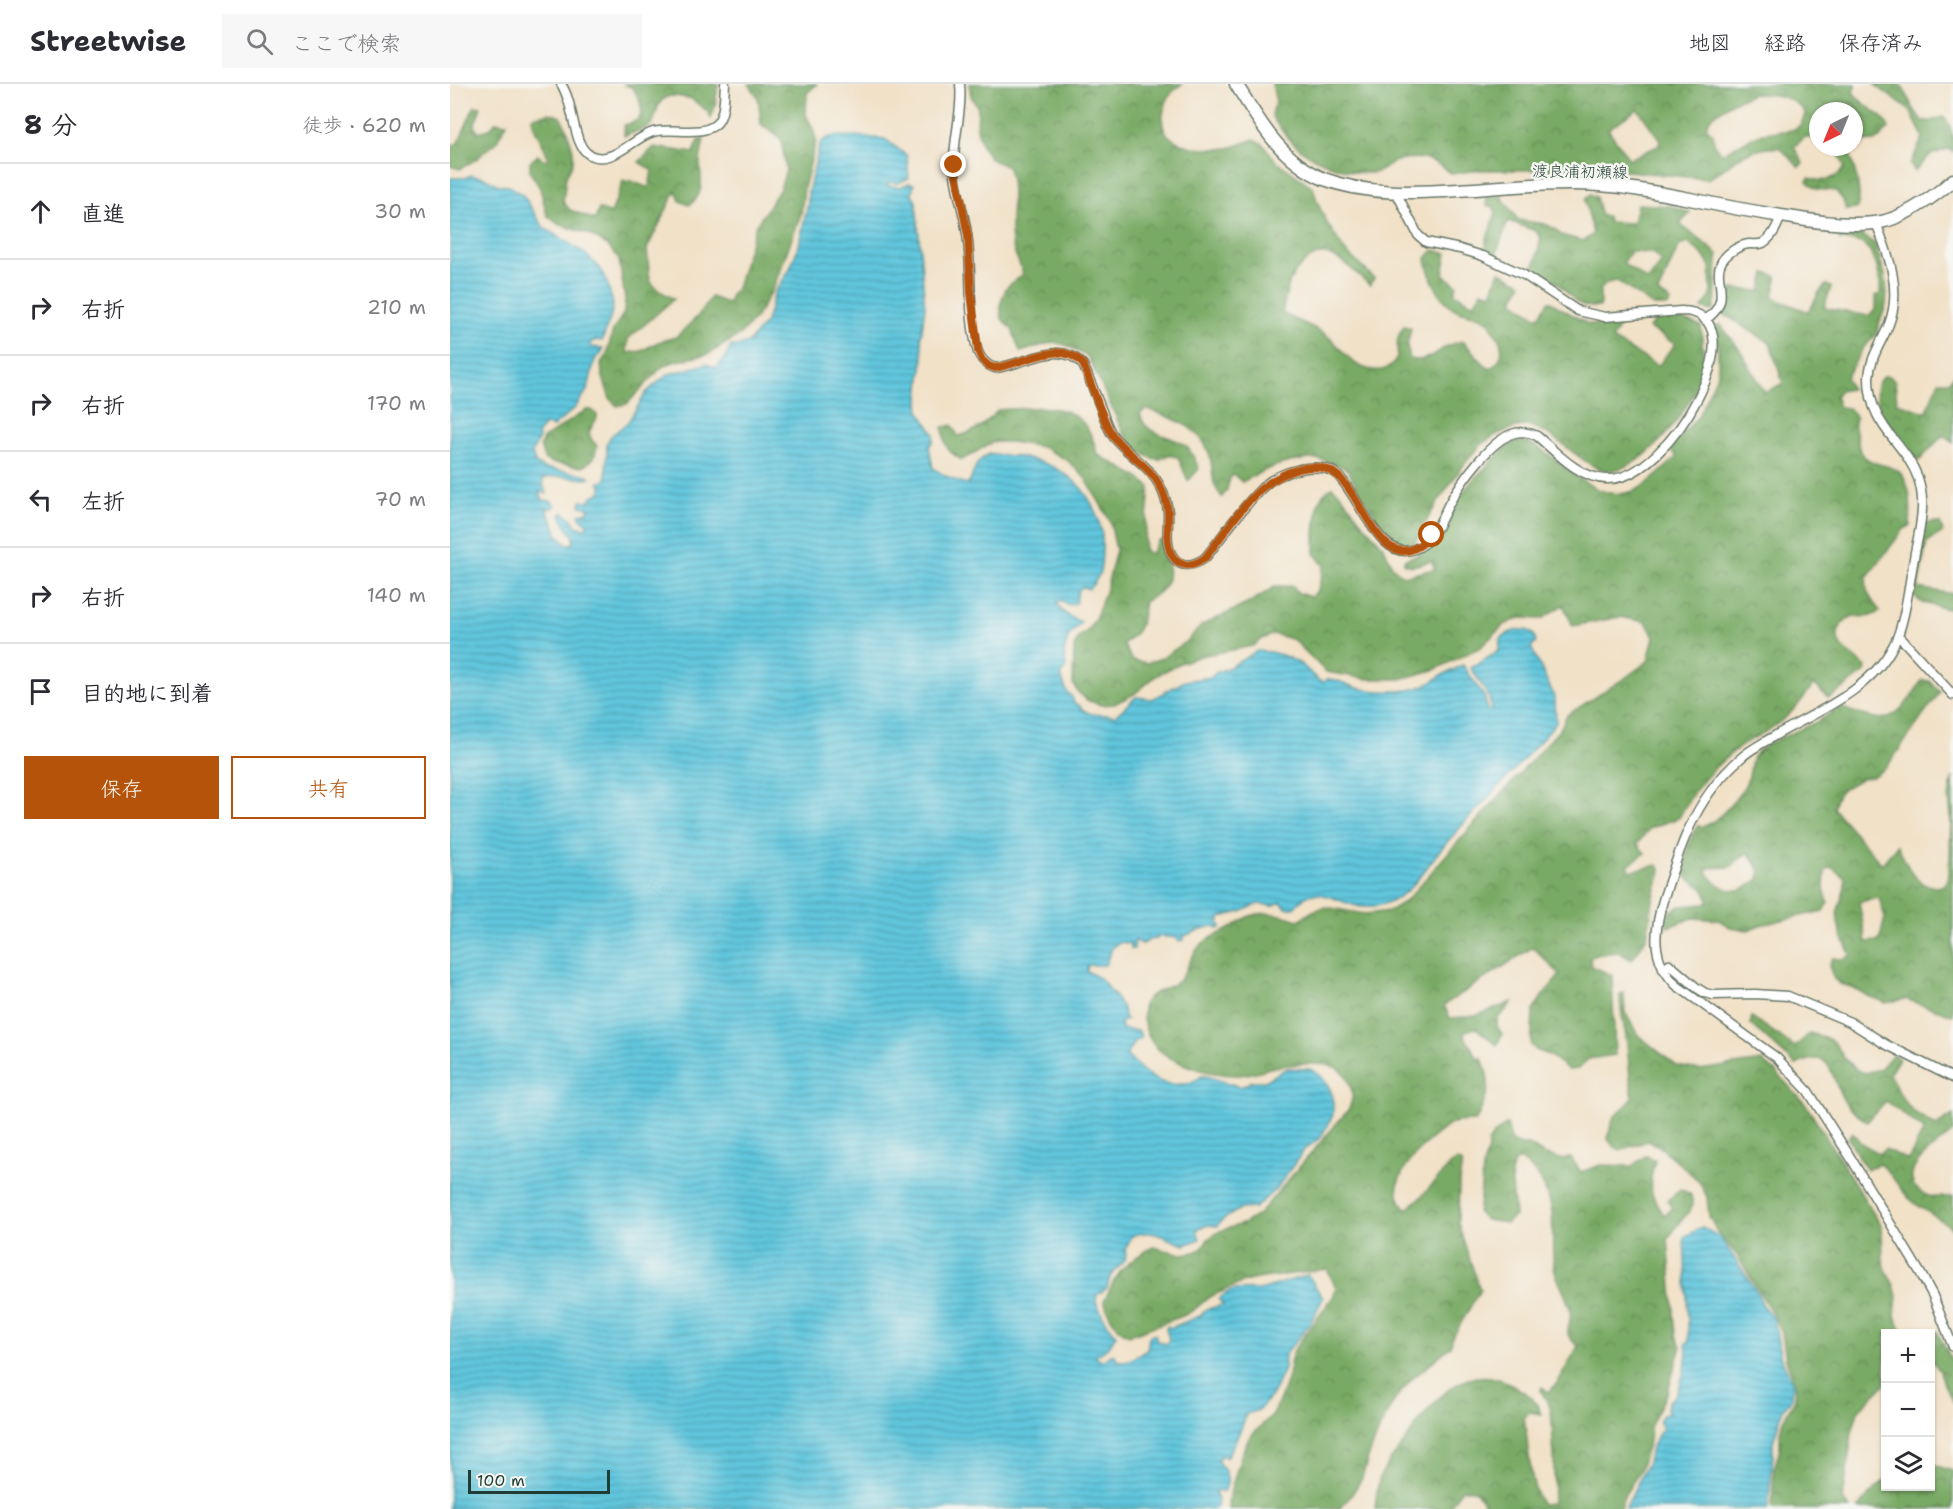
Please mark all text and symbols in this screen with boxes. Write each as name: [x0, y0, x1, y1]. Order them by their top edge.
search box: [222, 14, 642, 68]
text: Streetwise: [30, 22, 186, 60]
icon: search: [243, 25, 276, 58]
text: ここで検索: [291, 29, 401, 58]
text: 地図: [1689, 29, 1731, 57]
text: 経路: [1764, 29, 1806, 57]
text: 保存済み: [1839, 29, 1923, 57]
north arrow: [1809, 102, 1863, 156]
text: 8 分: [24, 107, 77, 142]
text: 徒歩 · 620 m: [303, 112, 426, 138]
route end: [940, 151, 966, 177]
street label: 渡良浦初瀬線: [1532, 160, 1628, 183]
icon: ahead: [24, 195, 57, 228]
text: 30 m: [374, 198, 426, 224]
text: 直進: [81, 199, 125, 228]
icon: right: [24, 291, 57, 324]
text: 210 m: [367, 294, 426, 320]
text: 右折: [81, 295, 125, 324]
icon: right: [24, 387, 57, 420]
text: 170 m: [367, 390, 426, 416]
text: 右折: [81, 391, 125, 420]
icon: left: [24, 483, 57, 516]
text: 70 m: [374, 486, 426, 512]
text: 左折: [81, 487, 125, 516]
route start: [1418, 521, 1444, 547]
icon: right: [24, 579, 57, 612]
text: 140 m: [367, 582, 426, 608]
text: 右折: [81, 583, 125, 612]
icon: arrive: [24, 675, 57, 708]
text: 目的地に到着: [81, 679, 213, 708]
button: 保存: [24, 756, 219, 819]
button: 共有: [231, 756, 426, 819]
map controls: [1881, 1329, 1935, 1491]
button: +: [1881, 1329, 1935, 1383]
button: −: [1881, 1383, 1935, 1437]
button: layers: [1881, 1437, 1935, 1491]
scale bar: [468, 1467, 610, 1494]
text: 100 m: [477, 1470, 525, 1491]

